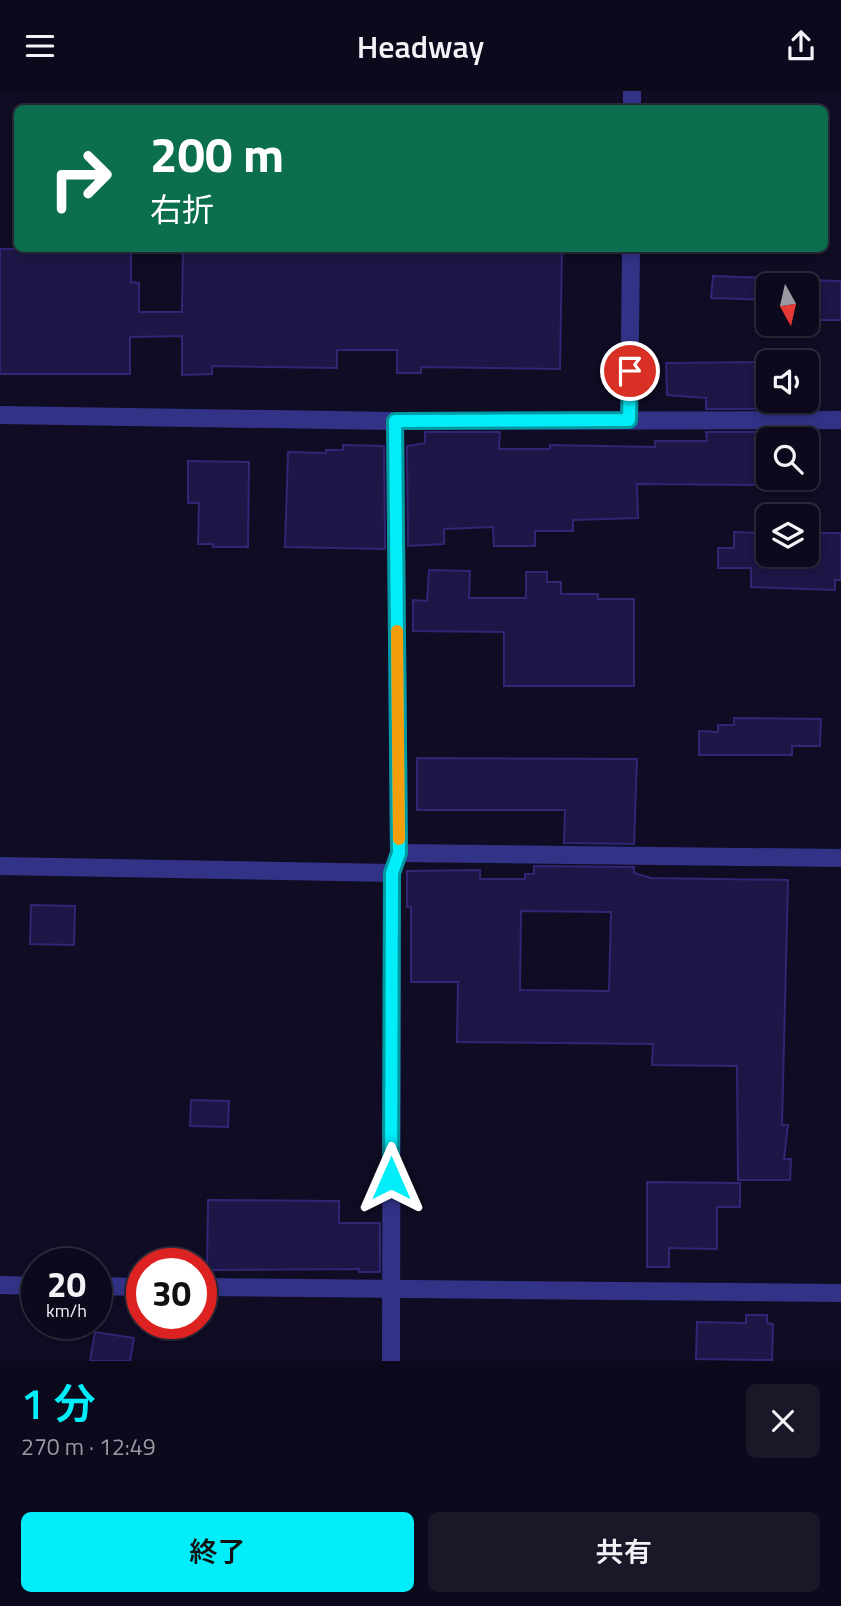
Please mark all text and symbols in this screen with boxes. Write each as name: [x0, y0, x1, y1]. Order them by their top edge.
text: Headway: [357, 22, 484, 70]
icon: menu: [21, 27, 59, 65]
icon: share: [782, 27, 820, 65]
text: 200 m: [150, 116, 284, 191]
icon: right: [35, 133, 126, 224]
text: 右折: [150, 185, 214, 233]
north arrow: [756, 273, 819, 336]
map controls: [756, 273, 819, 567]
pin: [600, 341, 660, 401]
button: sound: [756, 350, 819, 413]
icon: arrive: [611, 352, 649, 390]
button: search: [756, 427, 819, 490]
button: layers: [756, 504, 819, 567]
position arrow: [354, 1141, 428, 1215]
speed limit sign: 30: [126, 1248, 217, 1339]
text: 20: [47, 1257, 86, 1311]
text: km/h: [46, 1297, 87, 1324]
text: 1 分: [21, 1371, 96, 1435]
button: close: [746, 1384, 820, 1458]
text: 270 m · 12:49: [21, 1429, 156, 1464]
button: 終了: [21, 1512, 414, 1592]
button: 共有: [428, 1512, 820, 1592]

